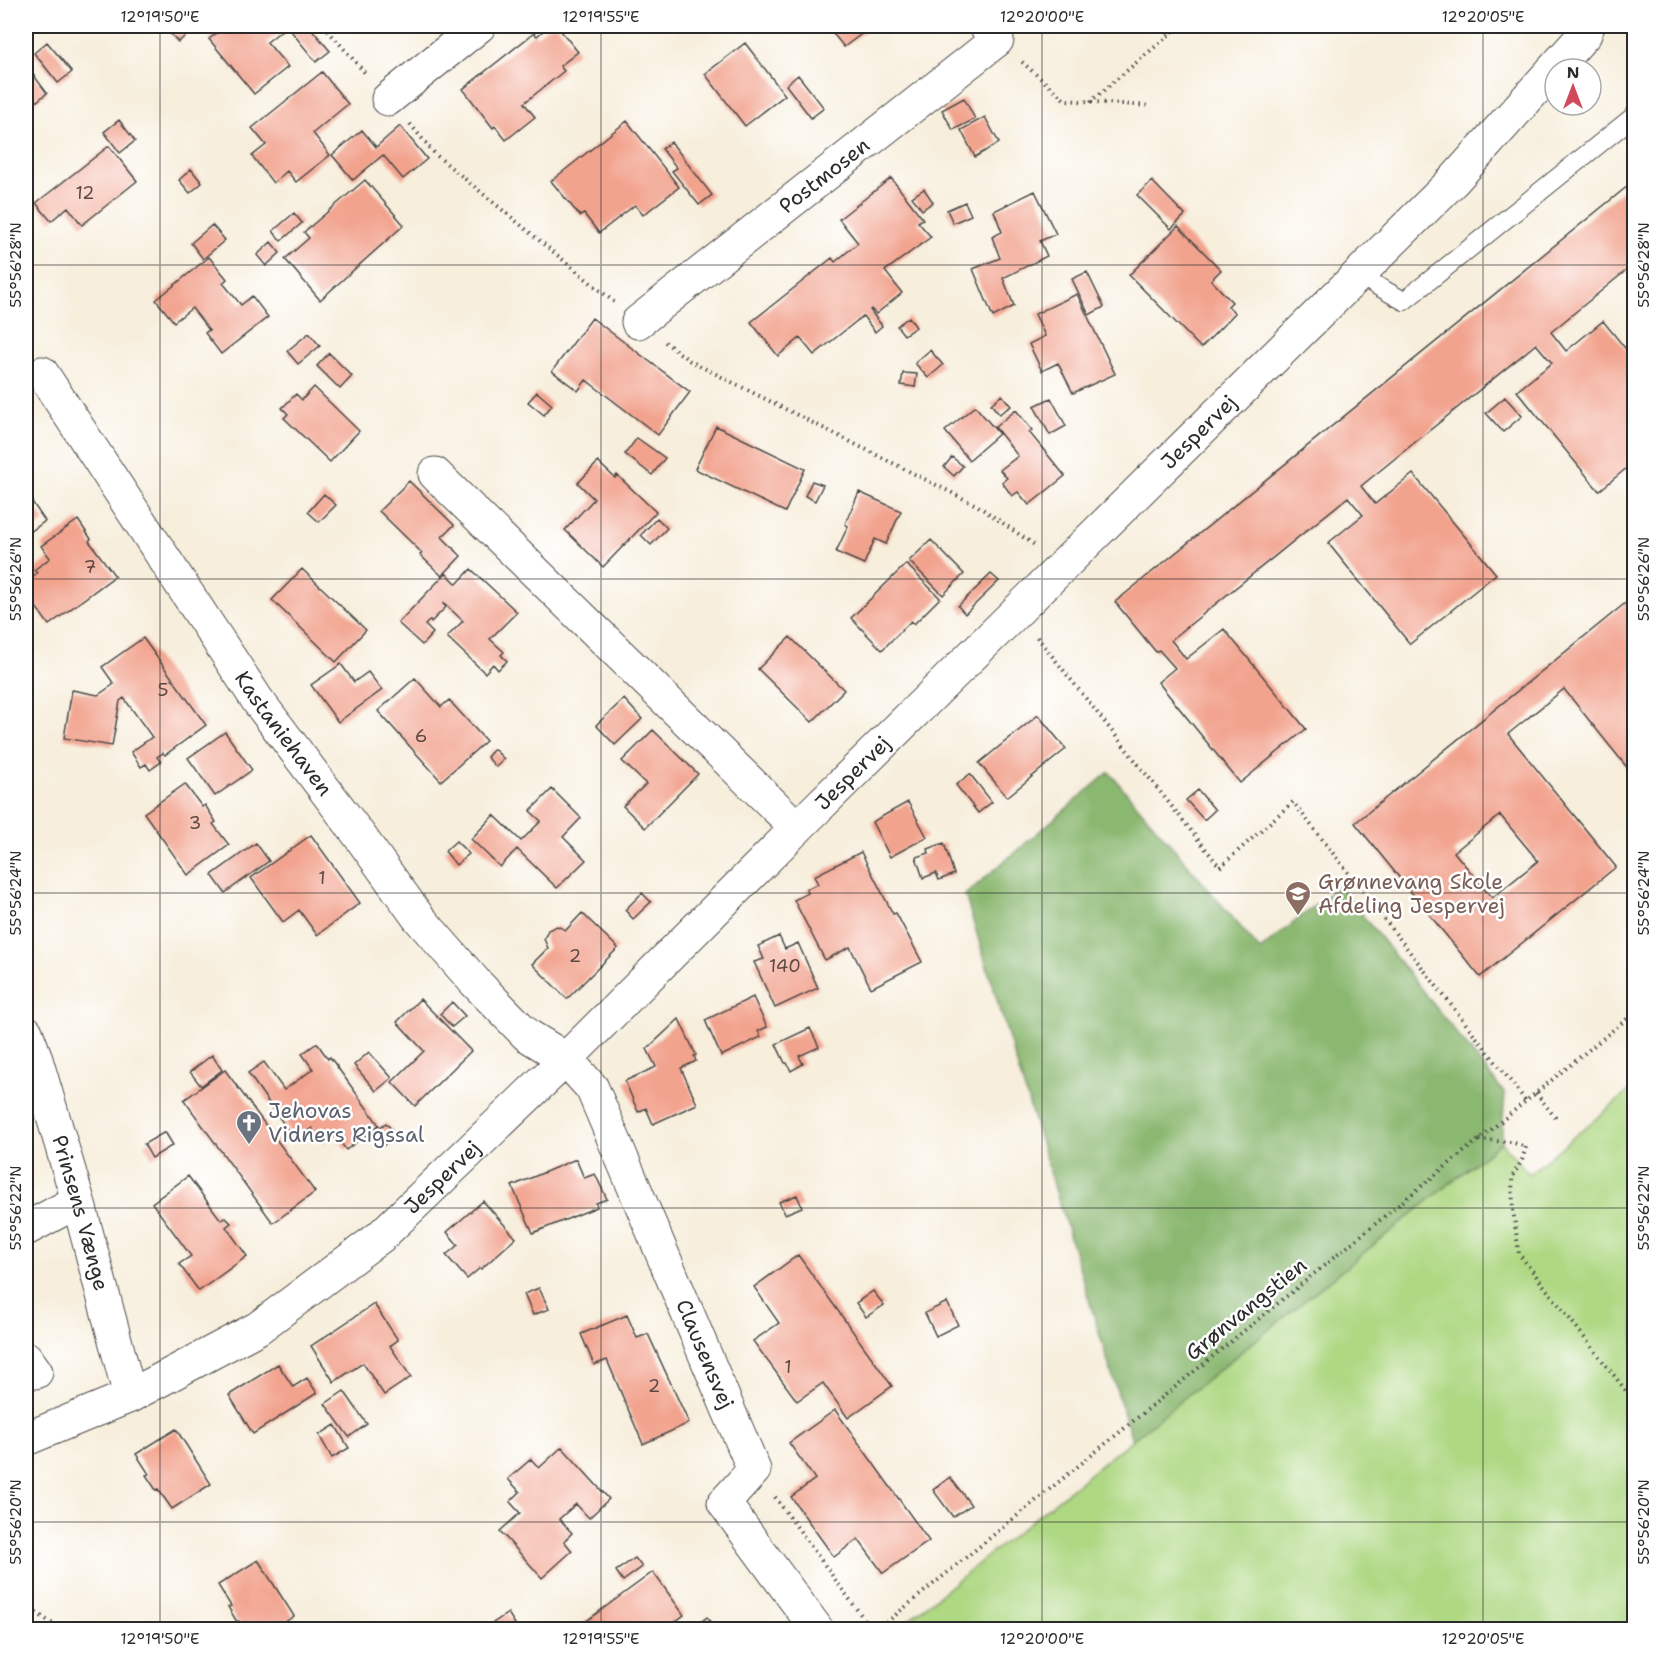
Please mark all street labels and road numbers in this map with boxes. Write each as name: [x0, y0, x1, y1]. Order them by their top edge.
street label: Postmosen: [773, 131, 876, 220]
street label: Jespervej: [1155, 388, 1243, 475]
street label: Kastaniehaven: [228, 666, 339, 802]
street label: Jespervej: [809, 730, 896, 817]
street label: Prinsens Vænge: [45, 1132, 115, 1294]
street label: Jespervej: [398, 1134, 486, 1220]
street label: Grønvangstien: [1179, 1251, 1313, 1367]
street label: Clausensvej: [669, 1295, 740, 1413]

